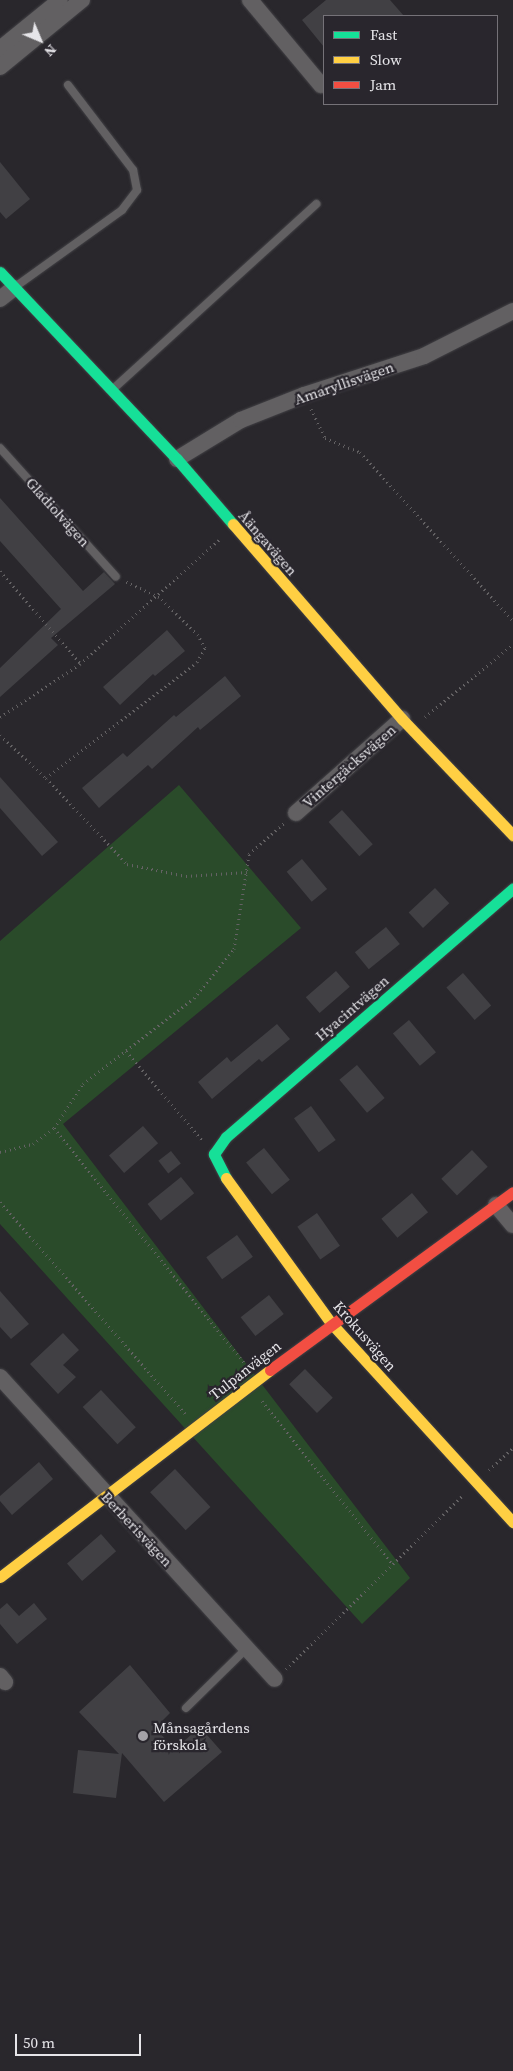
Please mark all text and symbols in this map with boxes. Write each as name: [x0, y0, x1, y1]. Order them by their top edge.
north arrow: [15, 15, 65, 65]
legend: [323, 15, 498, 105]
text: Fast: [370, 24, 397, 45]
text: N: [40, 40, 61, 61]
text: Slow: [370, 49, 402, 70]
text: Jam: [370, 74, 396, 95]
street label: Amaryllisvägen: [292, 358, 396, 408]
street label: Gladiolvägen: [22, 474, 94, 550]
street label: Åängavägen: [235, 507, 301, 579]
street label: Vintergäcksvägen: [299, 721, 399, 811]
street label: Hyacintvägen: [312, 971, 392, 1045]
street label: Krokusvägen: [330, 1297, 400, 1375]
street label: Tulpanvägen: [206, 1337, 284, 1403]
street label: Berberisvägen: [98, 1488, 176, 1570]
place label: Månsagårdens förskola: [153, 1718, 250, 1753]
marker: Månsagårdens förskola: [137, 1730, 149, 1742]
scale bar: [18, 2024, 144, 2056]
text: 50 m: [23, 2032, 55, 2053]

